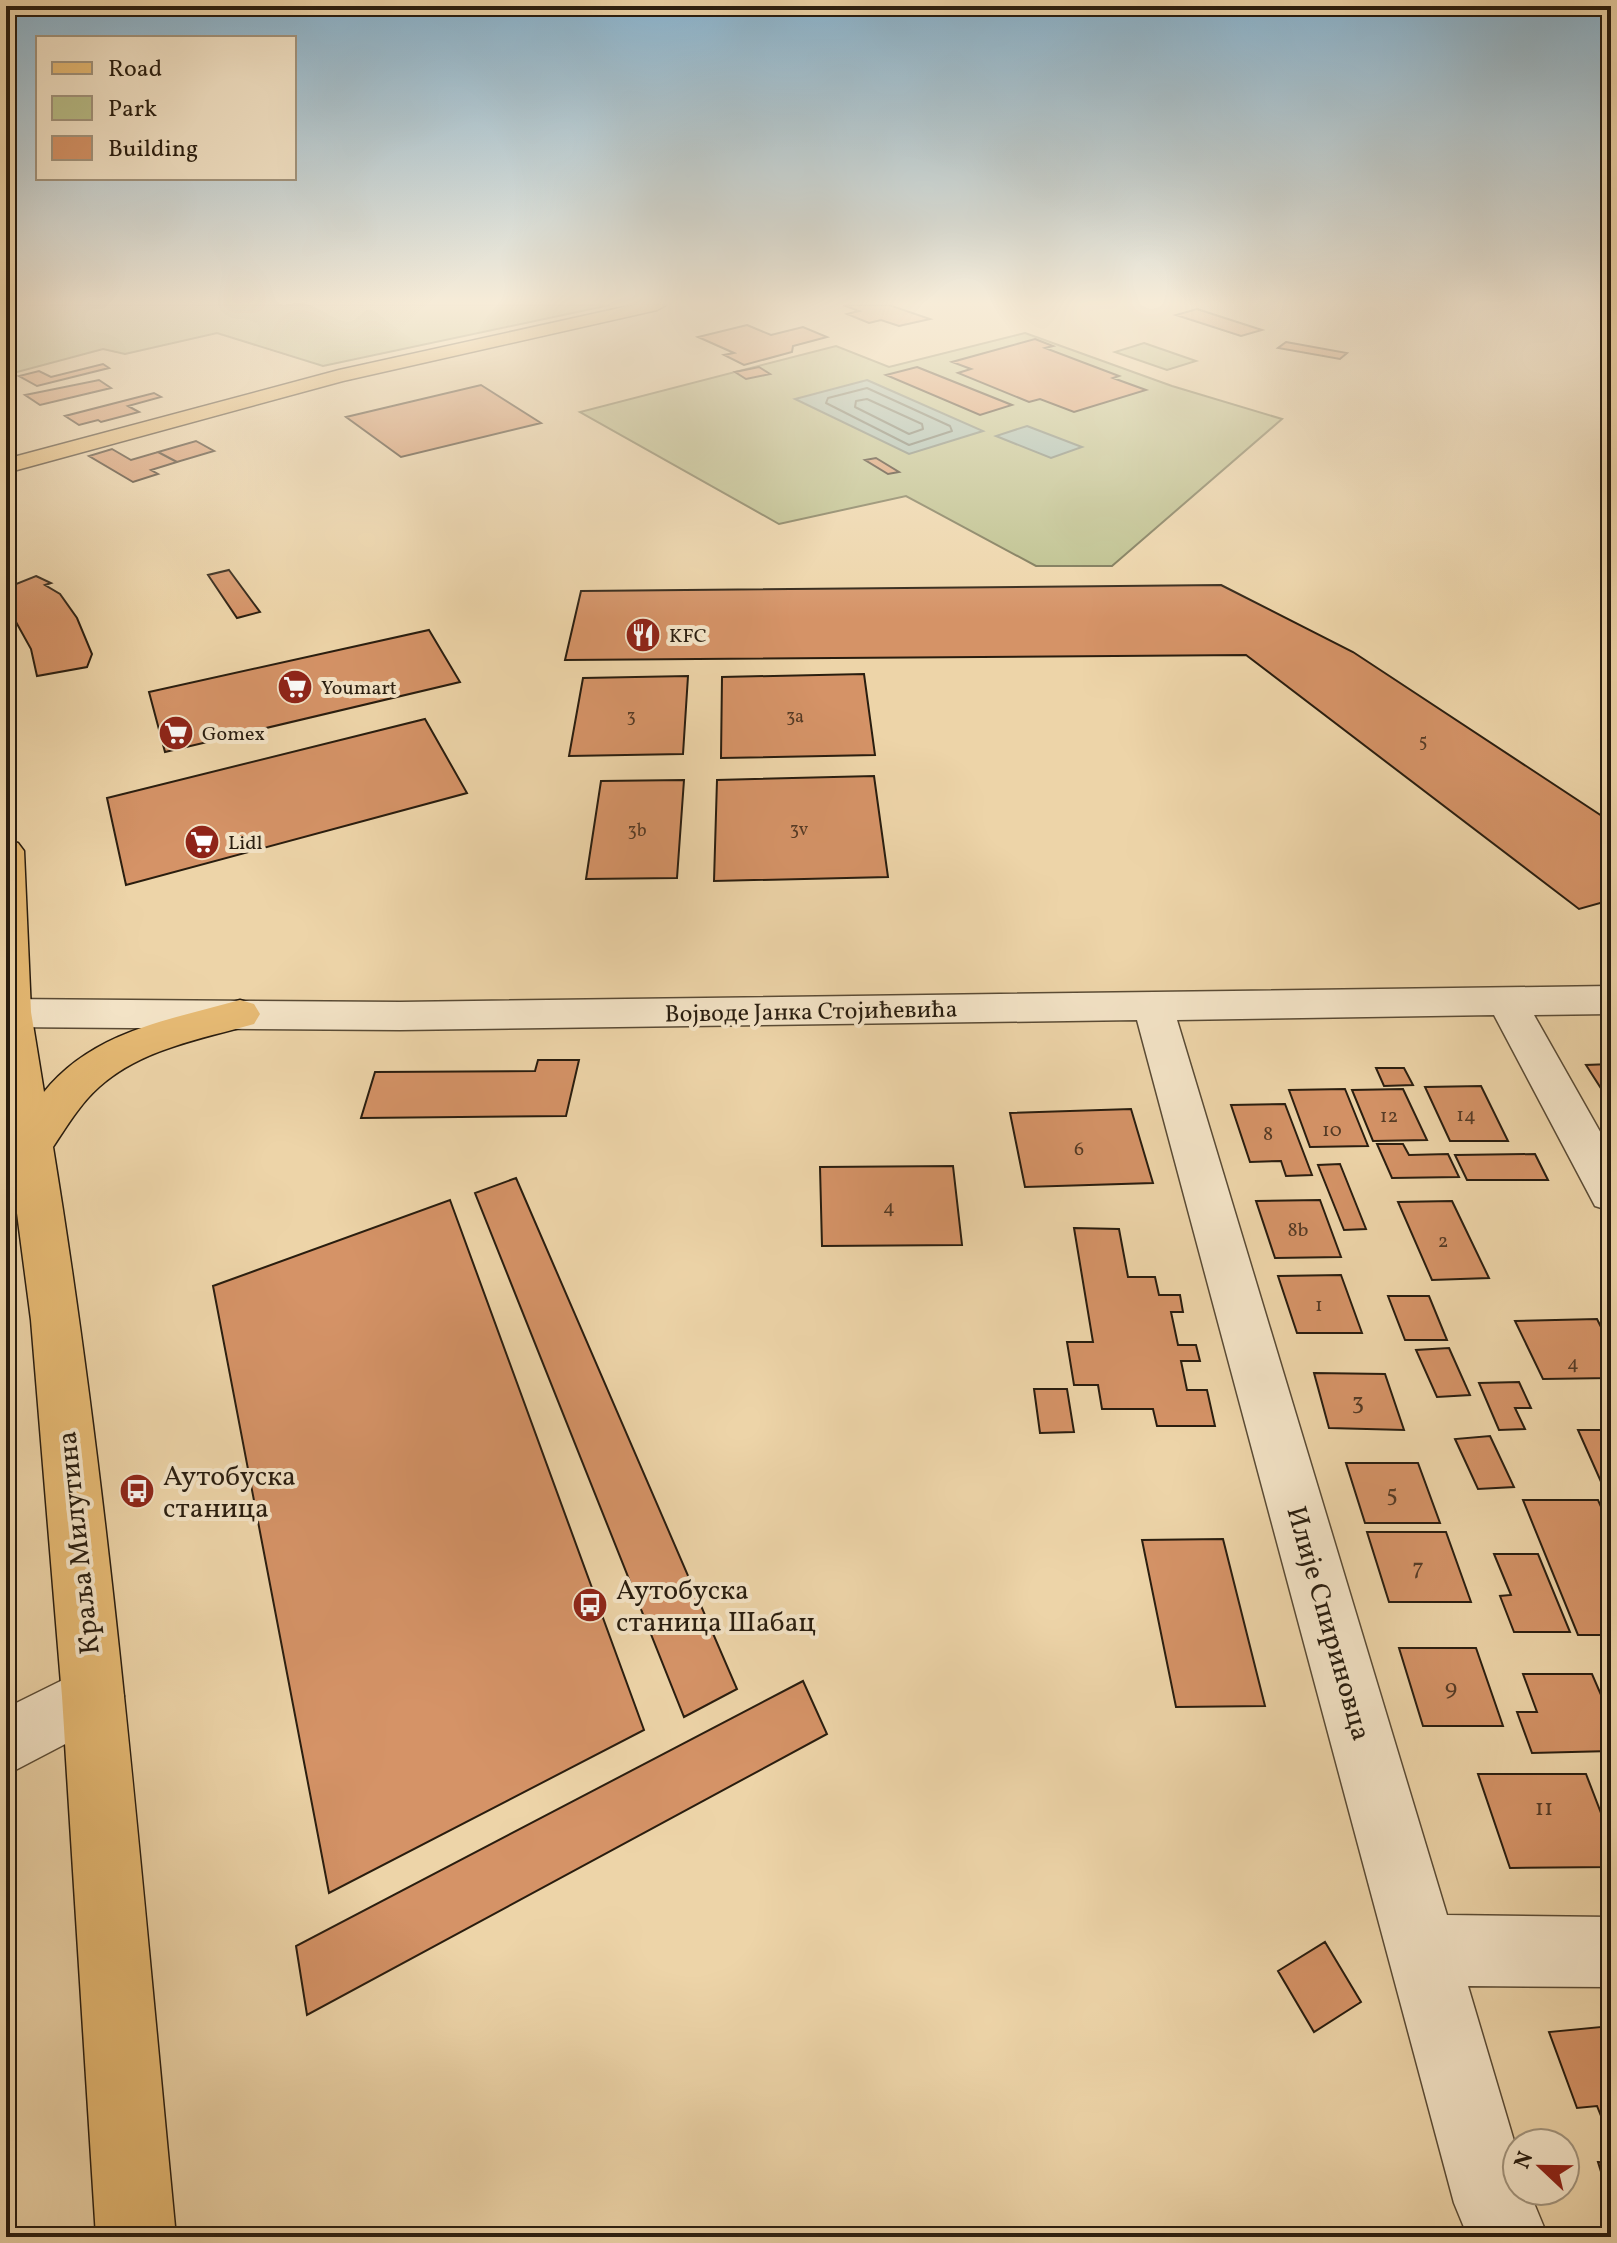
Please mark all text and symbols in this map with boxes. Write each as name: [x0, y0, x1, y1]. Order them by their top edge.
legend: [36, 36, 296, 180]
text: Road: [108, 53, 162, 87]
text: Park: [108, 93, 157, 127]
text: Building: [108, 133, 198, 167]
restaurant icon: KFC: [624, 616, 662, 654]
place label: KFC: [669, 623, 707, 651]
supermarket icon: Youmart: [276, 668, 314, 706]
place label: Youmart: [321, 675, 397, 703]
house number: 3: [626, 705, 636, 730]
house number: 3a: [786, 705, 804, 730]
supermarket icon: Gomex: [157, 714, 195, 752]
place label: Gomex: [202, 721, 265, 749]
house number: 5: [1419, 730, 1427, 755]
house number: 3v: [790, 818, 809, 843]
house number: 3b: [627, 819, 647, 844]
supermarket icon: Lidl: [183, 823, 221, 861]
place label: Lidl: [228, 830, 262, 858]
street label: Војводе Јанка Стојићевића: [664, 993, 958, 1033]
house number: 14: [1456, 1102, 1476, 1130]
house number: 12: [1380, 1103, 1398, 1131]
house number: 10: [1322, 1117, 1342, 1145]
house number: 8: [1263, 1121, 1273, 1149]
house number: 6: [1074, 1136, 1084, 1164]
house number: 4: [883, 1194, 895, 1222]
house number: 8b: [1287, 1217, 1309, 1245]
house number: 2: [1438, 1228, 1448, 1256]
house number: 1: [1315, 1292, 1323, 1320]
house number: 4: [1567, 1350, 1579, 1378]
house number: 3: [1352, 1386, 1364, 1420]
street label: Краља Милутина: [48, 1429, 111, 1656]
place label: Аутобуска станица: [163, 1458, 296, 1529]
bus stop icon: Аутобуска станица: [118, 1472, 156, 1510]
house number: 5: [1386, 1478, 1398, 1512]
street label: Илије Спириновца: [1275, 1502, 1380, 1746]
house number: 7: [1412, 1552, 1424, 1586]
place label: Аутобуска станица Шабац: [616, 1572, 816, 1643]
bus stop icon: Аутобуска станица Шабац: [571, 1586, 609, 1624]
house number: 9: [1445, 1672, 1457, 1706]
house number: 11: [1535, 1792, 1553, 1826]
north arrow: [1501, 2127, 1581, 2207]
text: N: [1507, 2147, 1542, 2174]

